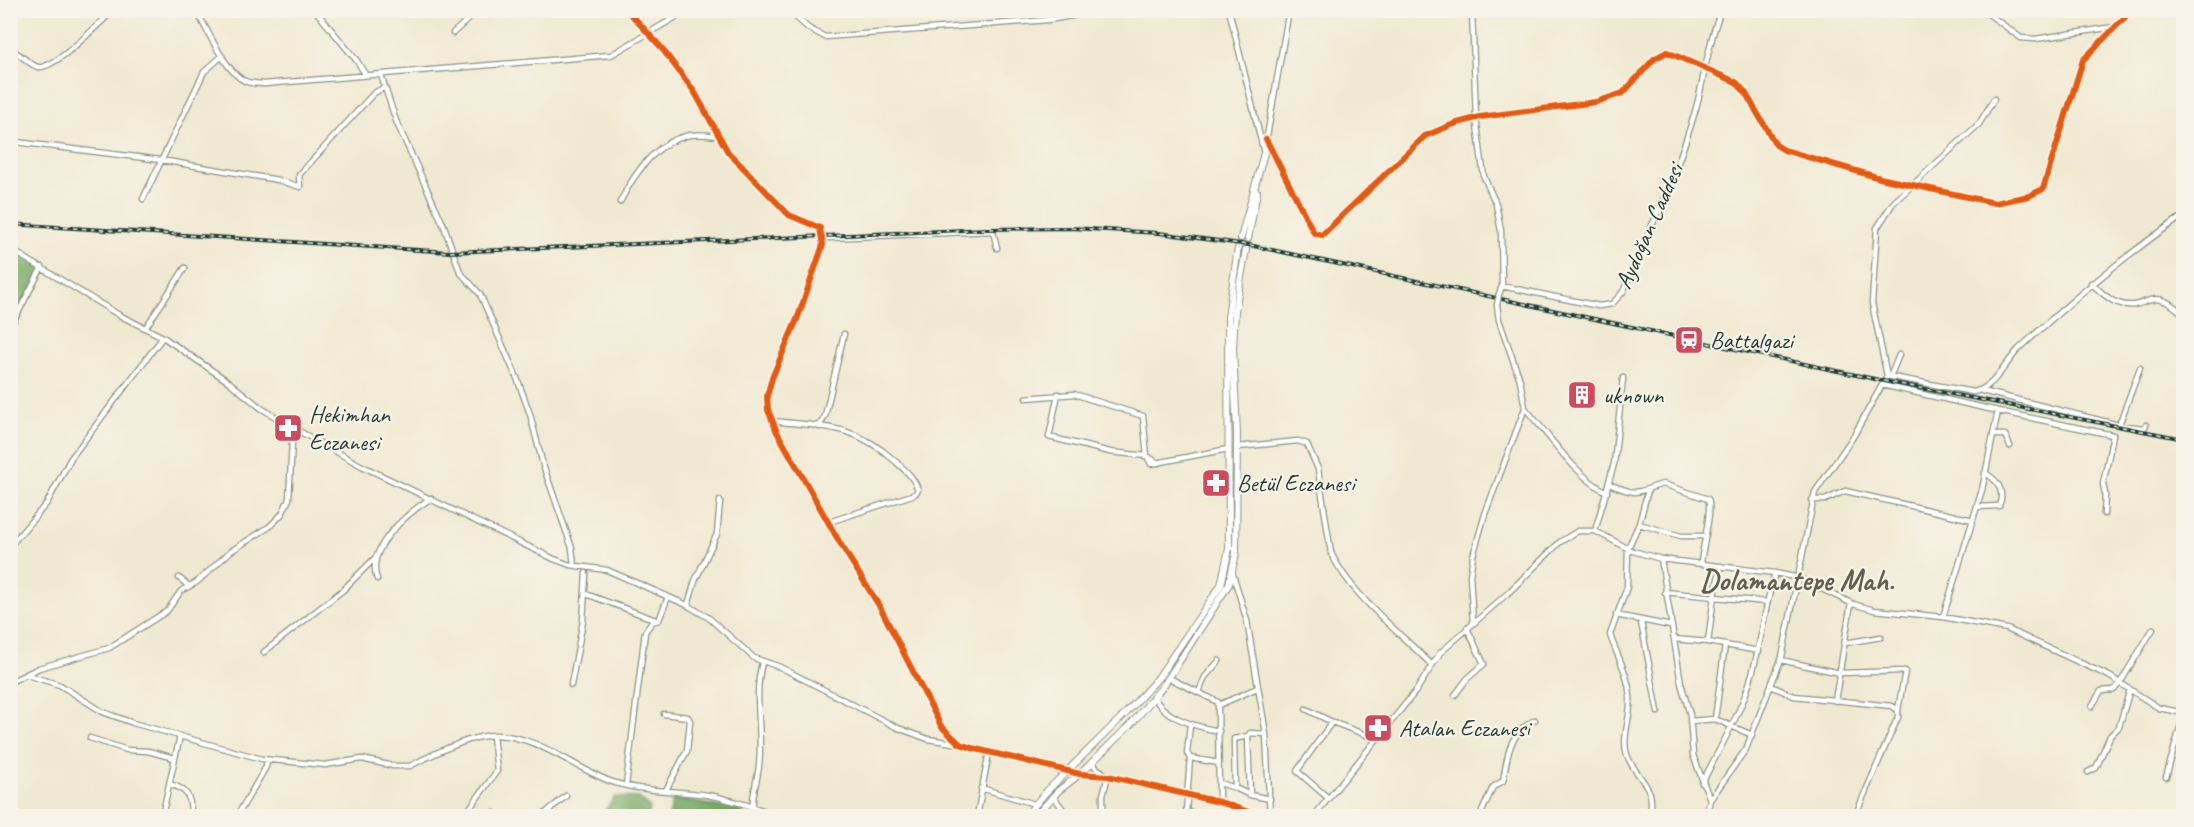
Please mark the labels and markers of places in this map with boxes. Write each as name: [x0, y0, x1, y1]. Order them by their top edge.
station icon: Battalgazi: [1673, 324, 1705, 356]
place label: Battalgazi: [1710, 325, 1795, 355]
building icon: uknown: [1566, 379, 1598, 411]
place label: uknown: [1603, 380, 1665, 410]
place label: Hekimhan Eczanesi: [309, 399, 391, 457]
pharmacy icon: Hekimhan Eczanesi: [272, 412, 304, 444]
pharmacy icon: Betül Eczanesi: [1200, 467, 1232, 499]
place label: Betül Eczanesi: [1237, 468, 1358, 498]
pharmacy icon: Atalan Eczanesi: [1362, 712, 1394, 744]
place label: Atalan Eczanesi: [1399, 713, 1532, 743]

